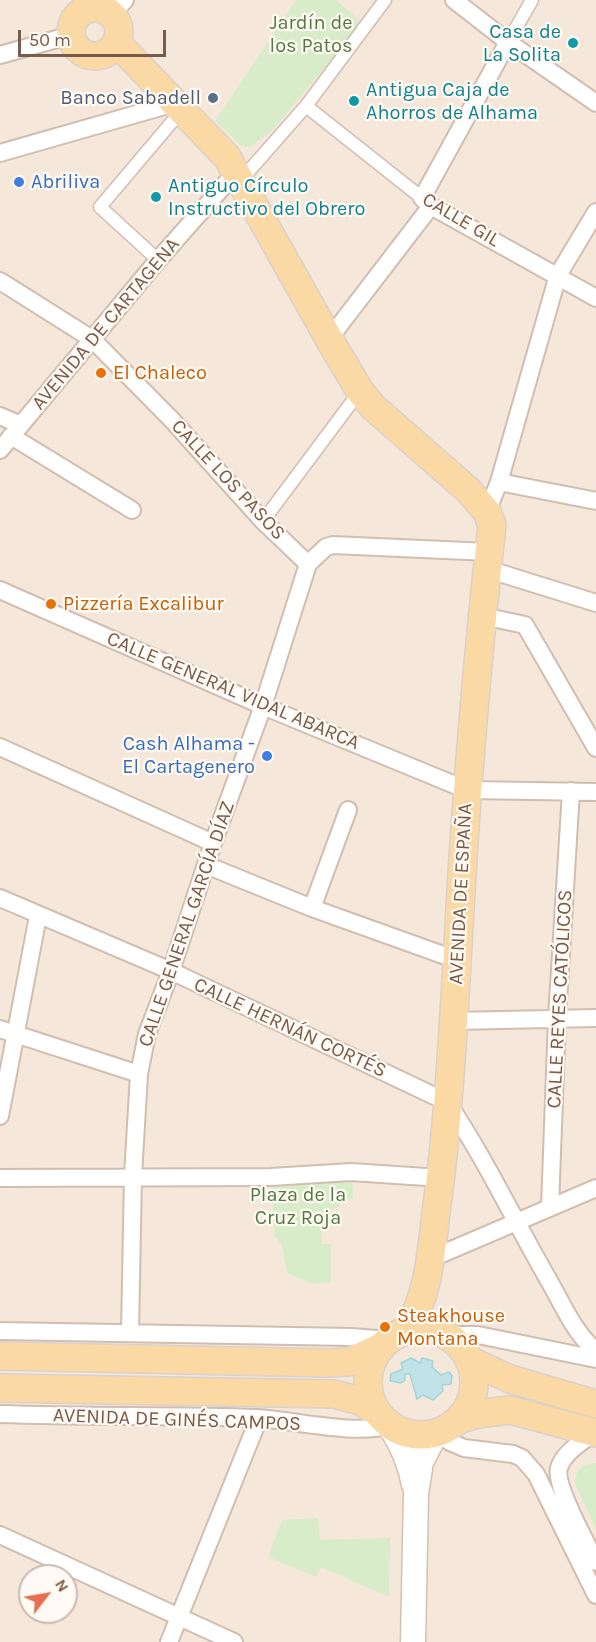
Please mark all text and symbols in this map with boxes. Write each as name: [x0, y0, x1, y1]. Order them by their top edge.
park label: Jardín de los Patos: [269, 11, 353, 58]
scale bar: [21, 18, 170, 56]
place label: Casa de La Solita: [483, 20, 561, 67]
text: 50 m: [29, 29, 71, 51]
marker: Casa de La Solita: [566, 36, 580, 50]
place label: Antigua Caja de Ahorros de Alhama: [366, 78, 538, 125]
place label: Banco Sabadell: [60, 86, 201, 110]
marker: Banco Sabadell: [206, 91, 220, 105]
marker: Antigua Caja de Ahorros de Alhama: [347, 94, 361, 108]
place label: Abriliva: [31, 170, 100, 194]
place label: Antiguo Círculo Instructivo del Obrero: [168, 174, 365, 221]
marker: Abriliva: [12, 175, 26, 189]
street label: CALLE GIL: [418, 187, 504, 253]
marker: Antiguo Círculo Instructivo del Obrero: [149, 190, 163, 204]
street label: AVENIDA DE CARTAGENA: [27, 233, 185, 415]
place label: El Chaleco: [113, 361, 207, 385]
marker: El Chaleco: [94, 366, 108, 380]
street label: CALLE LOS PASOS: [166, 415, 290, 545]
place label: Pizzería Excalibur: [63, 592, 224, 616]
marker: Pizzería Excalibur: [44, 597, 58, 611]
street label: CALLE GENERAL VIDAL ABARCA: [103, 627, 363, 755]
place label: Cash Alhama - El Cartagenero: [122, 732, 255, 779]
marker: Cash Alhama - El Cartagenero: [260, 749, 274, 763]
street label: CALLE GENERAL GARCÍA DÍAZ: [134, 798, 240, 1050]
street label: AVENIDA DE ESPAÑA: [444, 803, 478, 985]
street label: CALLE REYES CATÓLICOS: [542, 889, 578, 1109]
street label: CALLE HERNÁN CORTÉS: [190, 973, 390, 1083]
park label: Plaza de la Cruz Roja: [250, 1183, 346, 1230]
place label: Steakhouse Montana: [397, 1304, 505, 1351]
marker: Steakhouse Montana: [378, 1320, 392, 1334]
street label: AVENIDA DE GINÉS CAMPOS: [52, 1404, 302, 1436]
north arrow: [18, 1564, 78, 1624]
text: N: [51, 1576, 73, 1595]

